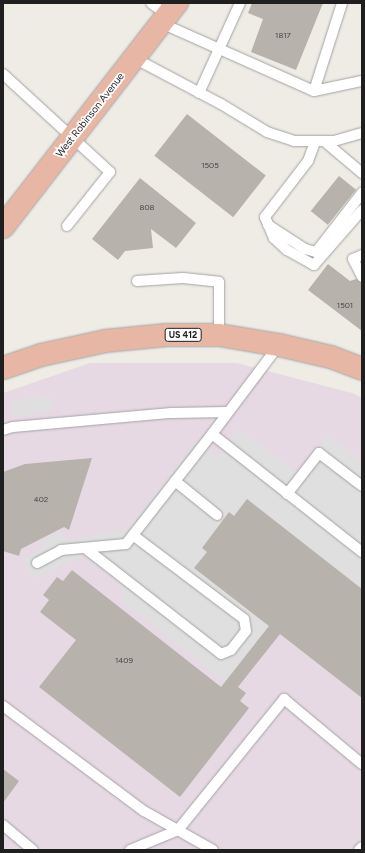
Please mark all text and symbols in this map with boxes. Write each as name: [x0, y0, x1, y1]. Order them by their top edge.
house number: 1817: [275, 31, 291, 41]
street label: West Robinson Avenue: [53, 70, 127, 160]
house number: 1505: [201, 161, 219, 171]
house number: 808: [140, 203, 154, 213]
house number: 1501: [337, 301, 353, 311]
road number: US 412: [164, 328, 202, 342]
house number: 402: [34, 495, 48, 505]
house number: 1409: [115, 656, 133, 666]

